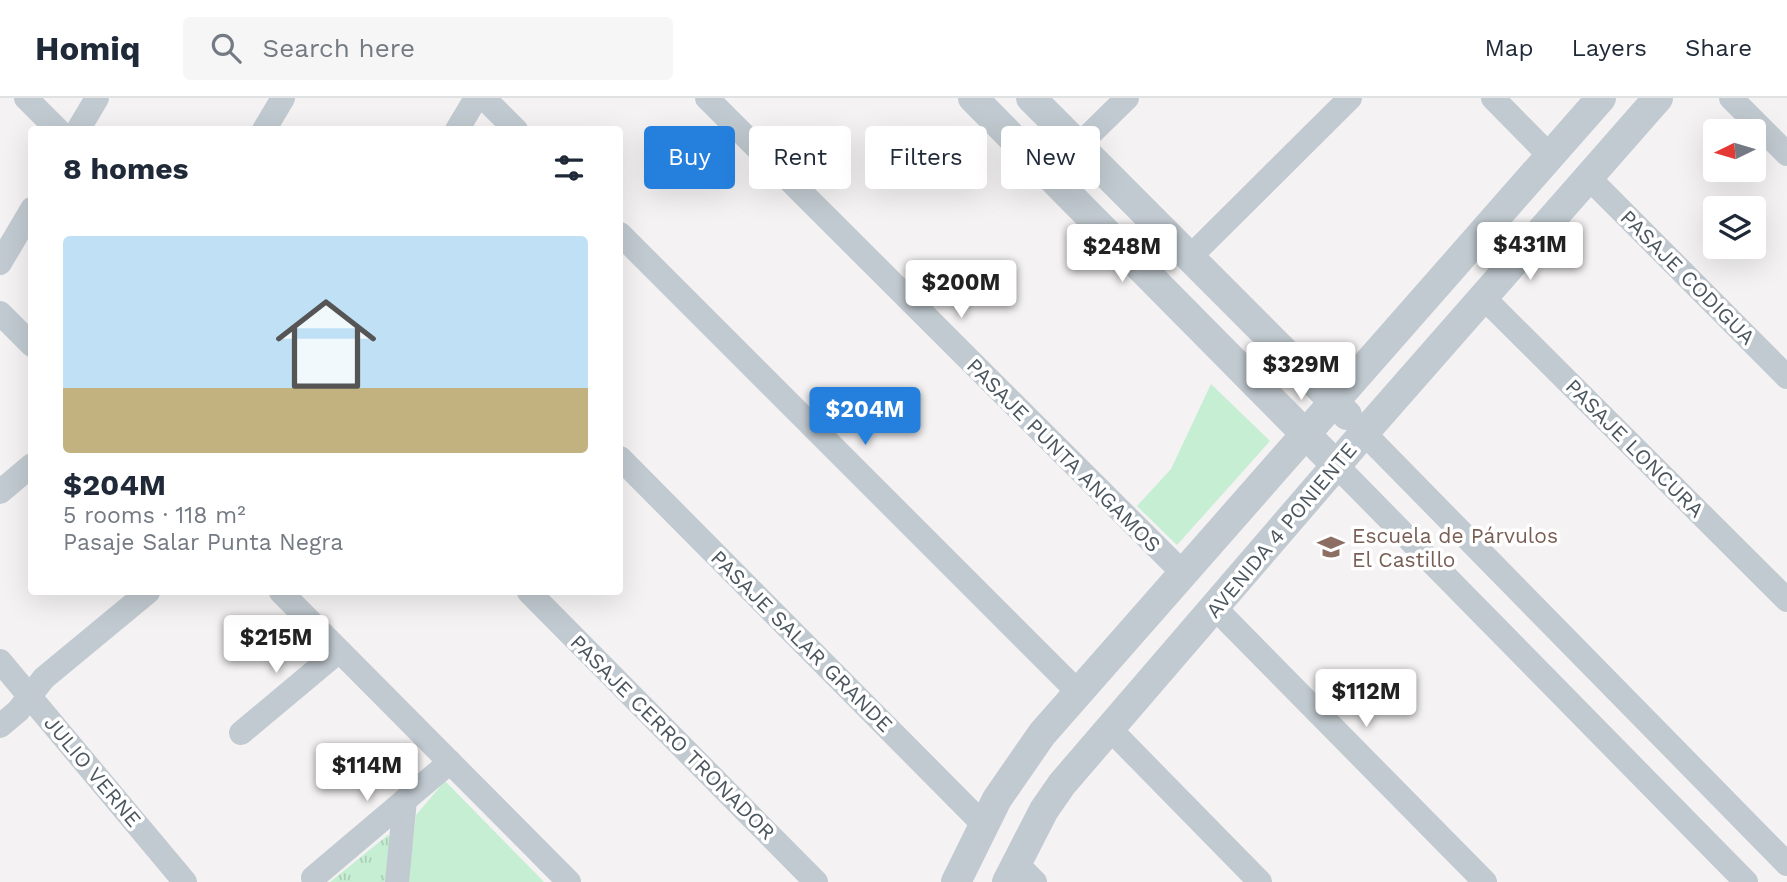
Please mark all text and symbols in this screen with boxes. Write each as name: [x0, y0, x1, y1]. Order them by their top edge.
search box: [183, 17, 673, 80]
text: Homiq: [35, 29, 141, 68]
icon: search: [207, 29, 245, 67]
text: Search here: [263, 33, 415, 63]
text: Map: [1485, 34, 1533, 62]
text: Layers: [1571, 34, 1647, 62]
text: Share: [1685, 34, 1752, 62]
north arrow: [1703, 119, 1766, 182]
map controls: [1703, 119, 1766, 259]
chip: Buy: [644, 126, 735, 189]
chip: Rent: [749, 126, 851, 189]
chip: Filters: [865, 126, 987, 189]
chip: New: [1001, 126, 1100, 189]
icon: filters: [550, 149, 588, 187]
text: 8 homes: [63, 151, 189, 186]
button: layers: [1703, 196, 1766, 259]
street label: PASAJE CODIGUA: [1616, 205, 1761, 350]
pin: $431M: [1481, 222, 1579, 282]
pin: $248M: [1073, 225, 1171, 284]
text: $431M: [1493, 231, 1567, 258]
text: $248M: [1083, 233, 1161, 260]
pin: $200M: [912, 260, 1010, 320]
text: $200M: [921, 269, 1001, 296]
icon: home: [263, 281, 389, 407]
pin: $329M: [1252, 342, 1350, 402]
text: $329M: [1262, 351, 1340, 378]
street label: PASAJE PUNTA ANGAMOS: [962, 353, 1166, 557]
street label: PASAJE LONCURA: [1561, 374, 1709, 522]
pin: $204M: [816, 388, 914, 447]
text: $204M: [825, 396, 905, 423]
street label: AVENIDA 4 PONIENTE: [1200, 437, 1362, 623]
text: $204M: [63, 467, 166, 502]
text: 5 rooms · 118 m²: [63, 502, 246, 529]
place label: Escuela de Párvulos El Castillo: [1352, 523, 1558, 572]
text: Pasaje Salar Punta Negra: [63, 529, 343, 556]
school or university icon: Escuela de Párvulos El Castillo: [1316, 532, 1346, 562]
street label: PASAJE SALAR GRANDE: [706, 545, 898, 737]
pin: $215M: [227, 616, 325, 675]
text: $215M: [240, 624, 312, 651]
street label: PASAJE CERRO TRONADOR: [565, 629, 781, 845]
pin: $112M: [1317, 670, 1415, 729]
text: $112M: [1331, 678, 1401, 705]
street label: JULIO VERNE: [39, 710, 147, 832]
pin: $114M: [318, 744, 416, 803]
text: $114M: [332, 752, 402, 779]

